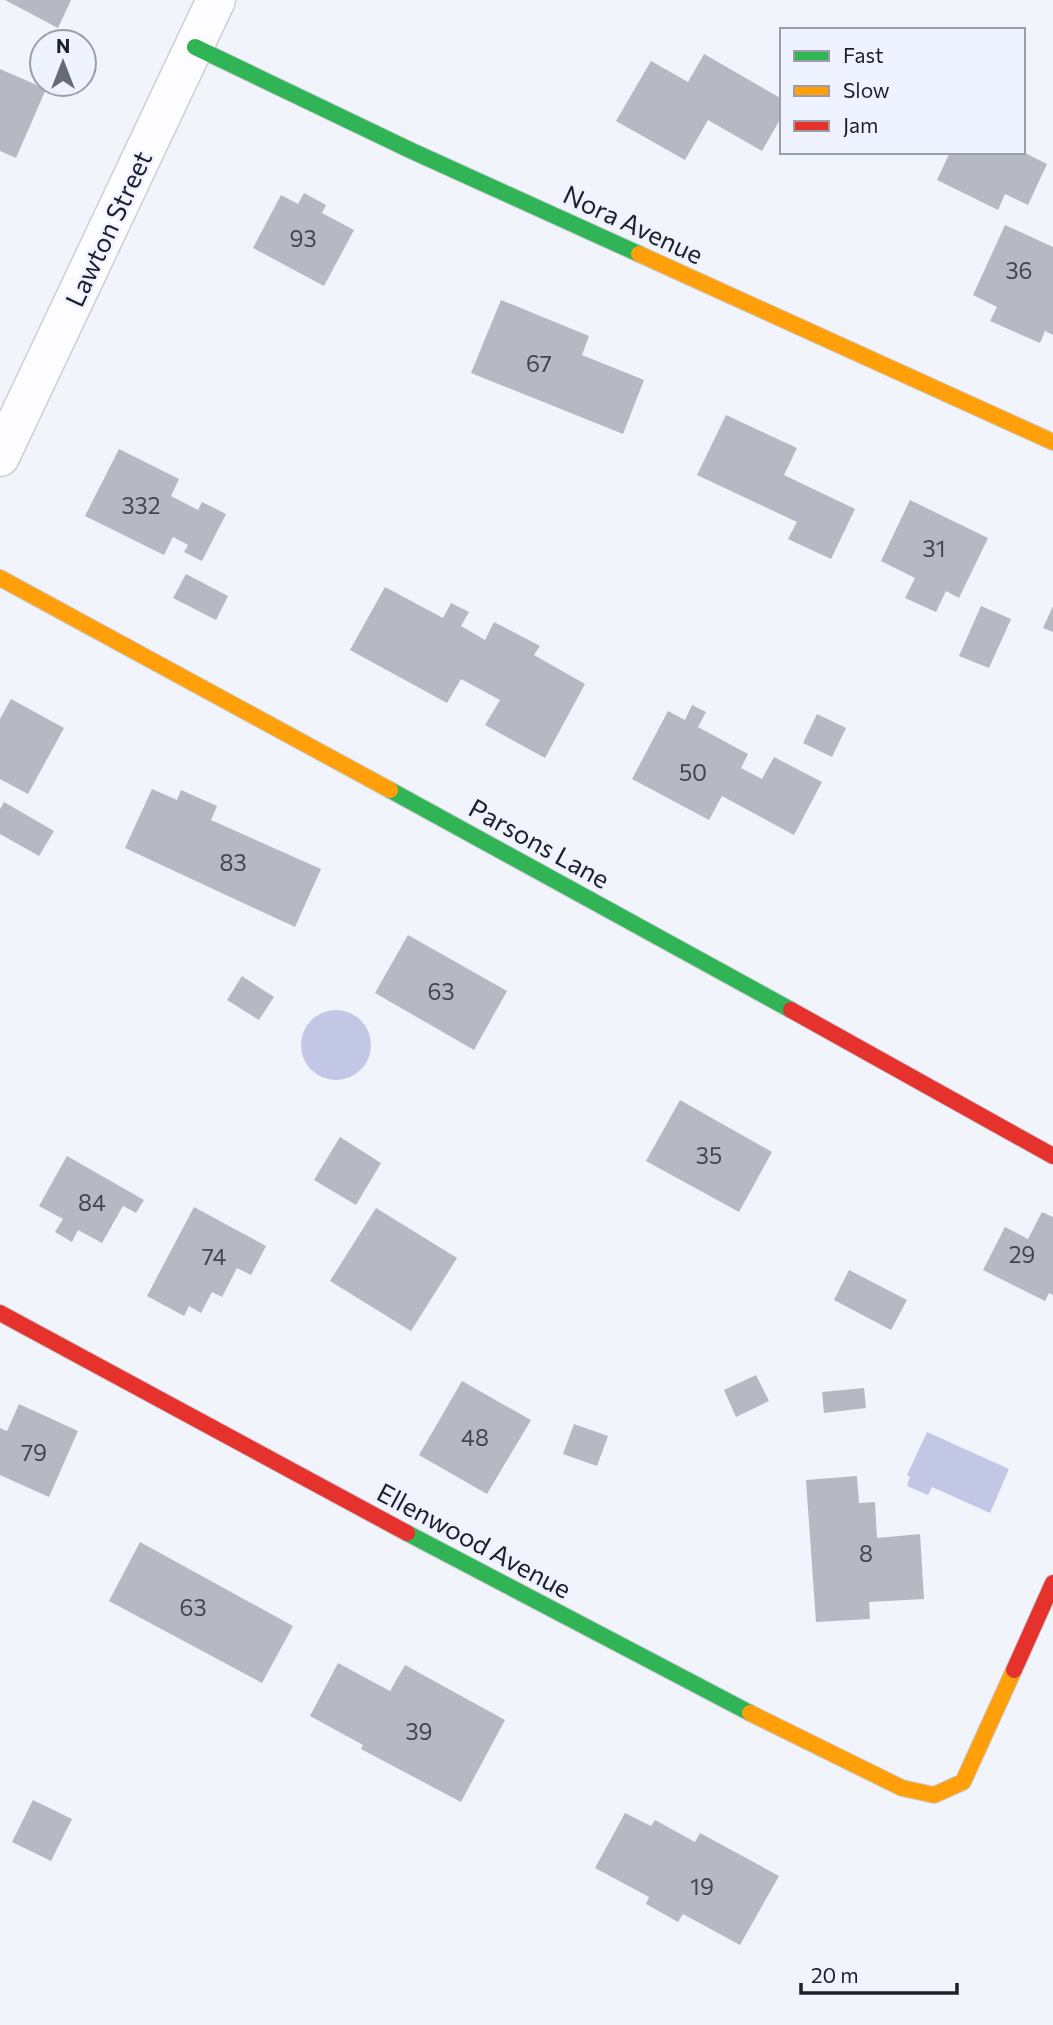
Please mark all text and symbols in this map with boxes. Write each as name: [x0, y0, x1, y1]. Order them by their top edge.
north arrow: [28, 28, 98, 98]
legend: [780, 28, 1025, 154]
text: N: [56, 34, 70, 57]
text: Fast: [843, 42, 884, 67]
text: Slow: [843, 77, 890, 102]
text: Jam: [843, 112, 878, 137]
street label: Lawton Street: [58, 146, 157, 311]
street label: Nora Avenue: [559, 178, 708, 269]
house number: 93: [289, 224, 317, 252]
house number: 36: [1005, 256, 1033, 284]
house number: 67: [526, 349, 552, 377]
house number: 332: [122, 491, 160, 519]
house number: 31: [923, 534, 945, 562]
house number: 50: [679, 758, 707, 786]
street label: Parsons Lane: [464, 791, 615, 894]
house number: 83: [219, 848, 247, 876]
house number: 63: [427, 977, 455, 1005]
house number: 35: [696, 1141, 722, 1169]
house number: 84: [78, 1188, 106, 1216]
house number: 29: [1009, 1240, 1035, 1268]
house number: 74: [202, 1242, 226, 1270]
house number: 48: [461, 1423, 489, 1451]
house number: 79: [21, 1438, 47, 1466]
street label: Ellenwood Avenue: [372, 1476, 577, 1604]
house number: 8: [859, 1539, 873, 1567]
house number: 63: [179, 1593, 207, 1621]
house number: 39: [405, 1717, 433, 1745]
house number: 19: [690, 1872, 714, 1900]
scale bar: [801, 1952, 957, 1996]
text: 20 m: [811, 1962, 859, 1987]

